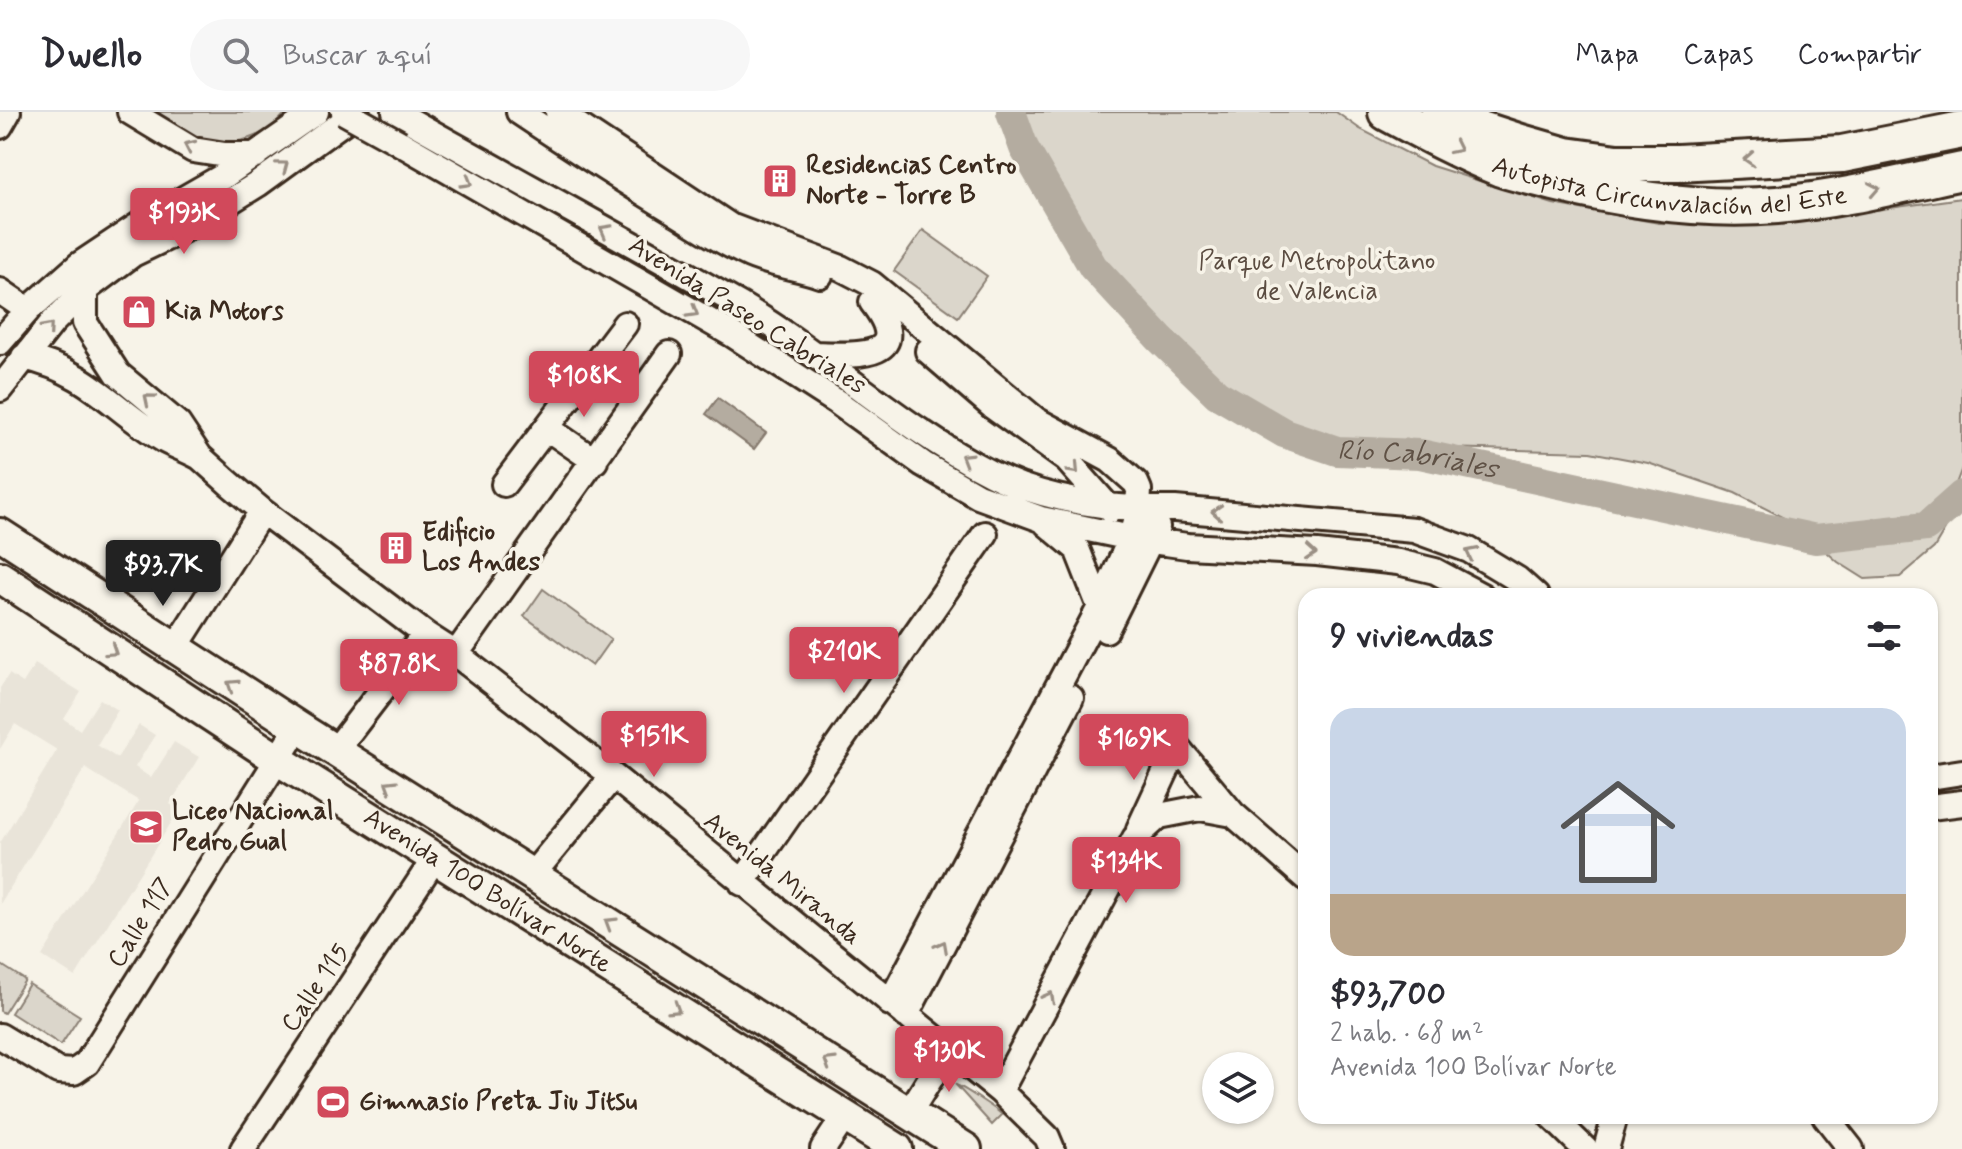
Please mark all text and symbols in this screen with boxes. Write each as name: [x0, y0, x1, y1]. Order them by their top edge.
search box: [190, 19, 750, 91]
text: Dwello: [40, 31, 142, 80]
icon: search: [218, 33, 262, 77]
text: Buscar aquí: [282, 36, 433, 75]
text: Mapa: [1575, 37, 1639, 74]
text: Capas: [1683, 37, 1753, 74]
text: Compartir: [1797, 37, 1922, 74]
one-way arrow: [1447, 138, 1462, 154]
one-way arrow: [183, 140, 198, 156]
place label: Residencias Centro Norte - Torre B: [806, 149, 1017, 213]
street label: Autopista Circunvalación del Este: [1487, 149, 1850, 224]
one-way arrow: [1742, 151, 1755, 168]
one-way arrow: [275, 161, 289, 175]
building icon: Residencias Centro Norte - Torre B: [761, 162, 799, 200]
one-way arrow: [459, 172, 473, 188]
one-way arrow: [1868, 181, 1881, 198]
pin: $193K: [128, 188, 240, 256]
text: $193K: [148, 197, 220, 231]
one-way arrow: [599, 224, 613, 239]
street label: Avenida Paseo Cabriales: [622, 229, 872, 403]
park label: Parque Metropolitano de Valencia: [1199, 245, 1435, 309]
shop icon: Kia Motors: [120, 293, 158, 331]
place label: Kia Motors: [165, 295, 284, 329]
one-way arrow: [684, 302, 699, 318]
one-way arrow: [38, 323, 53, 338]
pin: $108K: [528, 351, 640, 419]
text: $108K: [547, 360, 621, 394]
one-way arrow: [144, 394, 158, 409]
water label: Río Cabriales: [1337, 433, 1503, 489]
one-way arrow: [960, 453, 975, 468]
one-way arrow: [1065, 459, 1079, 474]
one-way arrow: [1210, 504, 1223, 521]
place label: Edificio Los Andes: [422, 516, 541, 580]
building icon: Edificio Los Andes: [377, 529, 415, 567]
pin: $93.7K: [98, 540, 228, 608]
one-way arrow: [1305, 544, 1318, 561]
one-way arrow: [1465, 547, 1480, 562]
text: $93.7K: [124, 549, 202, 583]
text: 9 viviendas: [1330, 614, 1494, 659]
icon: filters: [1862, 614, 1906, 658]
pin: $210K: [788, 627, 900, 695]
text: $210K: [807, 636, 881, 670]
pin: $87.8K: [334, 639, 464, 707]
one-way arrow: [103, 641, 118, 656]
text: $87.8K: [358, 648, 440, 682]
one-way arrow: [226, 679, 241, 694]
pin: $151K: [598, 711, 710, 779]
pin: $169K: [1078, 714, 1190, 782]
text: $151K: [619, 720, 689, 754]
text: $169K: [1097, 723, 1171, 757]
icon: home: [1546, 760, 1690, 904]
one-way arrow: [384, 779, 399, 794]
place label: Liceo Nacional Pedro Gual: [172, 795, 334, 859]
street label: Avenida 100 Bolívar Norte: [357, 801, 618, 982]
street label: Avenida Miranda: [696, 805, 868, 953]
school or university icon: Liceo Nacional Pedro Gual: [127, 808, 165, 846]
pin: $134K: [1070, 837, 1182, 905]
text: $134K: [1090, 846, 1162, 880]
street label: Calle 117: [100, 871, 182, 975]
one-way arrow: [604, 918, 619, 933]
street label: Calle 115: [274, 937, 358, 1039]
one-way arrow: [932, 940, 947, 955]
text: $93,700: [1330, 972, 1446, 1017]
one-way arrow: [1039, 992, 1055, 1006]
one-way arrow: [666, 999, 681, 1014]
text: 2 hab. · 68 m²: [1330, 1017, 1484, 1051]
pin: $130K: [893, 1026, 1005, 1094]
text: $130K: [913, 1035, 985, 1069]
text: Avenida 100 Bolívar Norte: [1330, 1051, 1617, 1085]
map controls: [1202, 1052, 1274, 1124]
button: layers: [1202, 1052, 1274, 1124]
one-way arrow: [824, 1057, 838, 1072]
sports icon: Gimnasio Preta Jiu Jitsu: [314, 1083, 352, 1121]
place label: Gimnasio Preta Jiu Jitsu: [359, 1085, 637, 1119]

